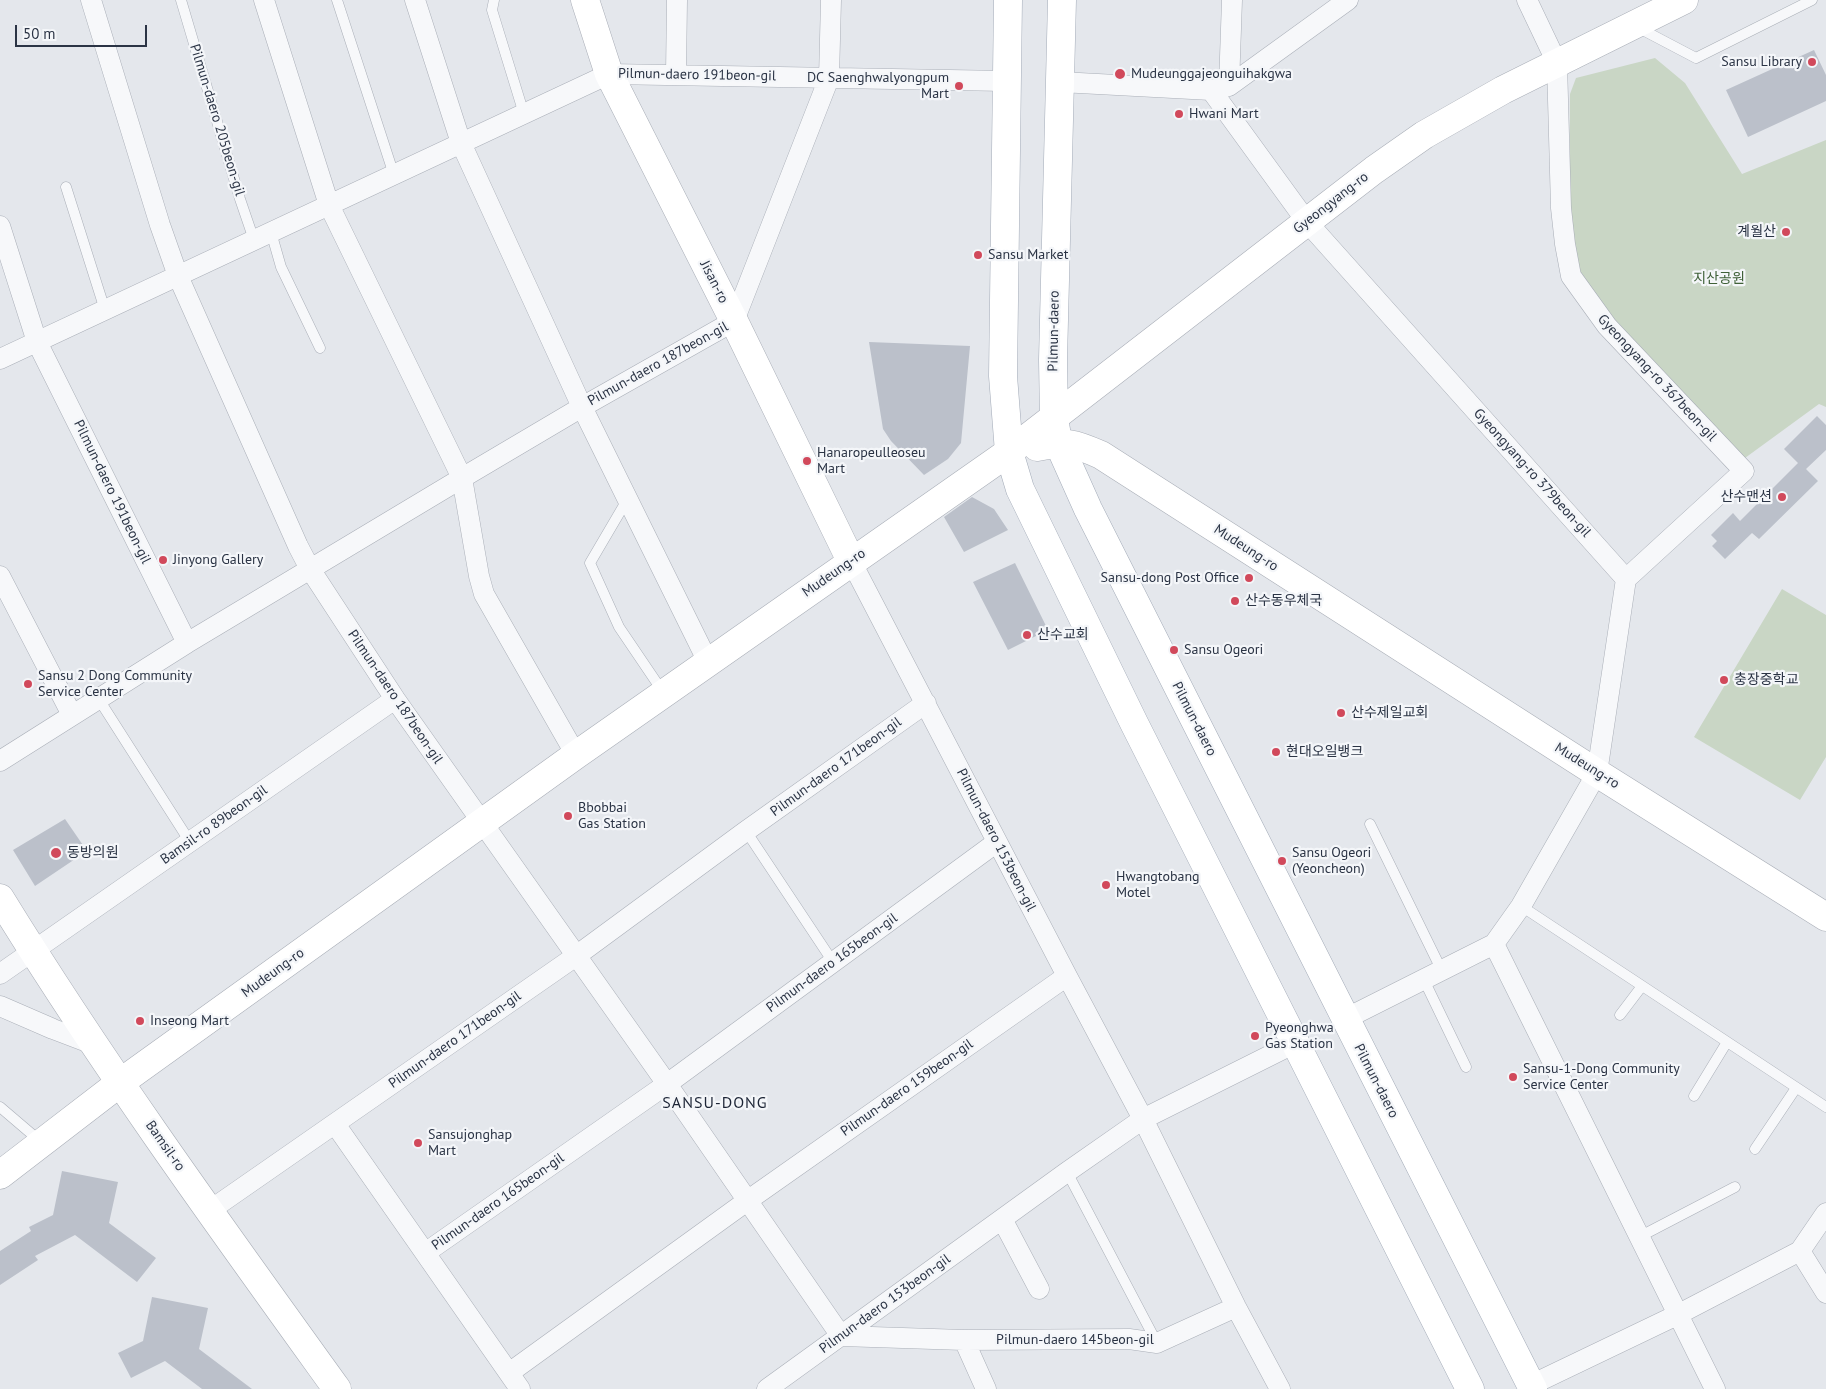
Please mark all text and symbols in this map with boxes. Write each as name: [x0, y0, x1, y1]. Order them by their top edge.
scale bar: [18, 15, 150, 47]
text: 50 m: [23, 24, 56, 43]
street label: Pilmun-daero 205beon-gil: [186, 42, 248, 198]
place label: Sansu Library: [1721, 54, 1802, 70]
marker: Sansu Library: [1806, 56, 1818, 68]
street label: Pilmun-daero 191beon-gil: [618, 65, 776, 85]
place label: Mudeunggajeonguihakgwa: [1131, 66, 1292, 82]
marker: Mudeunggajeonguihakgwa: [1113, 67, 1127, 81]
place label: DC Saenghwalyongpum Mart: [807, 70, 949, 102]
marker: DC Saenghwalyongpum Mart: [953, 80, 965, 92]
place label: Hwani Mart: [1189, 106, 1259, 122]
marker: Hwani Mart: [1173, 108, 1185, 120]
street label: Gyeongyang-ro: [1290, 169, 1372, 237]
place label: 계월산: [1737, 224, 1776, 240]
marker: 계월산: [1780, 226, 1792, 238]
place label: Sansu Market: [988, 247, 1068, 263]
marker: Sansu Market: [972, 249, 984, 261]
street label: Jisan-ro: [696, 258, 732, 306]
park label: 지산공원: [1693, 271, 1745, 287]
street label: Pilmun-daero: [1045, 290, 1063, 372]
street label: Gyeongyang-ro 367beon-gil: [1594, 311, 1720, 445]
street label: Pilmun-daero 187beon-gil: [585, 318, 731, 410]
street label: Gyeongyang-ro 379beon-gil: [1470, 405, 1594, 541]
street label: Pilmun-daero 191beon-gil: [70, 417, 154, 567]
place label: Hanaropeulleoseu Mart: [817, 445, 926, 478]
marker: Hanaropeulleoseu Mart: [801, 455, 813, 467]
place label: 산수맨션: [1720, 489, 1772, 505]
marker: 산수맨션: [1776, 491, 1788, 503]
street label: Mudeung-ro: [1211, 521, 1281, 575]
street label: Mudeung-ro: [799, 545, 869, 601]
place label: Jinyong Gallery: [173, 552, 263, 568]
marker: Jinyong Gallery: [157, 554, 169, 566]
place label: Sansu-dong Post Office: [1101, 570, 1239, 586]
marker: Sansu-dong Post Office: [1243, 572, 1255, 584]
place label: 산수동우체국: [1245, 593, 1322, 609]
marker: 산수동우체국: [1229, 595, 1241, 607]
street label: Pilmun-daero 187beon-gil: [344, 627, 446, 767]
place label: 산수교회: [1037, 627, 1089, 643]
marker: 산수교회: [1021, 629, 1033, 641]
place label: Sansu Ogeori: [1184, 642, 1263, 658]
marker: Sansu Ogeori: [1168, 644, 1180, 656]
place label: Sansu 2 Dong Community Service Center: [38, 668, 192, 700]
place label: 충장중학교: [1734, 672, 1798, 688]
marker: 충장중학교: [1718, 674, 1730, 686]
marker: Sansu 2 Dong Community Service Center: [22, 678, 34, 690]
street label: Pilmun-daero: [1168, 679, 1220, 759]
place label: 산수제일교회: [1351, 705, 1428, 721]
marker: 산수제일교회: [1335, 707, 1347, 719]
street label: Pilmun-daero 171beon-gil: [767, 714, 905, 820]
street label: Mudeung-ro: [1551, 739, 1623, 793]
place label: 현대오일뱅크: [1286, 744, 1363, 760]
marker: 현대오일뱅크: [1270, 746, 1282, 758]
street label: Pilmun-daero 153beon-gil: [953, 766, 1039, 914]
street label: Bamsil-ro 89beon-gil: [157, 782, 271, 868]
place label: Bbobbai Gas Station: [578, 800, 646, 832]
marker: Bbobbai Gas Station: [562, 810, 574, 822]
place label: 동방의원: [67, 845, 119, 861]
place label: Sansu Ogeori (Yeoncheon): [1292, 845, 1371, 878]
marker: 동방의원: [49, 846, 63, 860]
marker: Sansu Ogeori (Yeoncheon): [1276, 855, 1288, 867]
place label: Hwangtobang Motel: [1116, 869, 1200, 902]
marker: Hwangtobang Motel: [1100, 879, 1112, 891]
street label: Pilmun-daero 165beon-gil: [763, 910, 901, 1016]
street label: Mudeung-ro: [238, 945, 308, 1001]
street label: Pilmun-daero 171beon-gil: [386, 988, 524, 1092]
place label: Inseong Mart: [150, 1013, 229, 1029]
marker: Inseong Mart: [134, 1015, 146, 1027]
place label: Pyeonghwa Gas Station: [1265, 1020, 1334, 1052]
marker: Pyeonghwa Gas Station: [1249, 1030, 1261, 1042]
street label: Pilmun-daero 159beon-gil: [838, 1036, 976, 1140]
street label: Pilmun-daero: [1350, 1041, 1402, 1121]
place label: Sansu-1-Dong Community Service Center: [1523, 1061, 1680, 1094]
marker: Sansu-1-Dong Community Service Center: [1507, 1071, 1519, 1083]
district label: SANSU-DONG: [661, 1093, 769, 1113]
street label: Bamsil-ro: [142, 1118, 188, 1174]
place label: Sansujonghap Mart: [428, 1127, 512, 1160]
marker: Sansujonghap Mart: [412, 1137, 424, 1149]
street label: Pilmun-daero 165beon-gil: [429, 1150, 567, 1254]
street label: Pilmun-daero 153beon-gil: [816, 1251, 954, 1357]
street label: Pilmun-daero 145beon-gil: [996, 1332, 1154, 1348]

